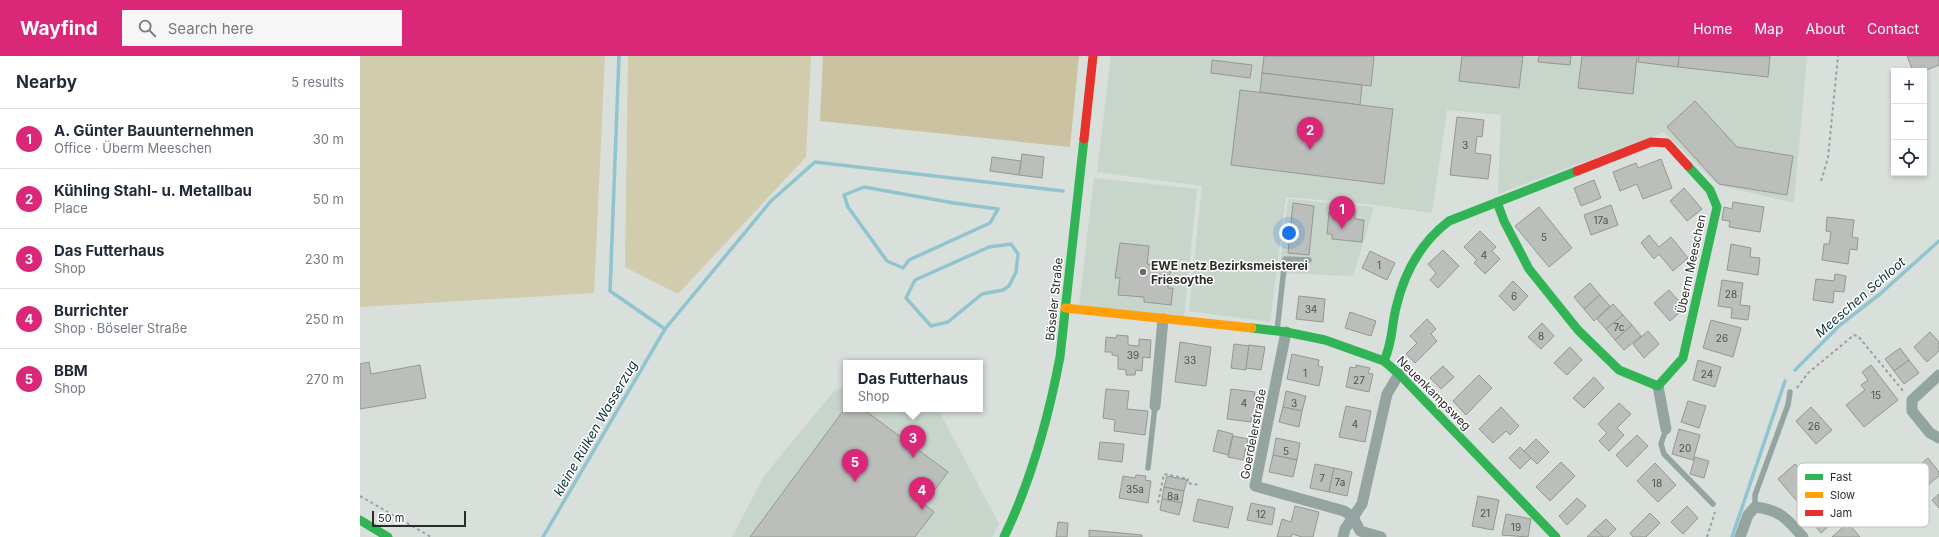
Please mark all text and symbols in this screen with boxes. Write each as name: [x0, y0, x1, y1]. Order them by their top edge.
search box: [122, 10, 402, 46]
text: Wayfind: [20, 17, 98, 40]
icon: search: [136, 17, 158, 39]
text: Search here: [168, 19, 253, 38]
text: Home: [1693, 20, 1732, 37]
text: Map: [1754, 20, 1784, 37]
text: About: [1806, 20, 1845, 37]
text: Contact: [1867, 20, 1919, 37]
map controls: [1891, 68, 1927, 176]
button: +: [1891, 68, 1927, 104]
text: Nearby: [16, 72, 77, 92]
text: 5 results: [291, 74, 344, 90]
button: −: [1891, 104, 1927, 140]
pin: 2: [1297, 117, 1323, 150]
text: A. Günter Bauunternehmen: [54, 121, 254, 140]
text: 1: [26, 131, 32, 147]
text: 30 m: [313, 131, 344, 147]
house number: 3: [1462, 139, 1468, 151]
text: Office · Überm Meeschen: [54, 140, 212, 156]
button: locate: [1891, 140, 1927, 176]
text: Kühling Stahl- u. Metallbau: [54, 181, 252, 200]
text: 2: [25, 191, 33, 207]
text: 50 m: [313, 191, 344, 207]
pin: 1: [1329, 196, 1355, 229]
text: Place: [54, 200, 88, 216]
street label: Überm Meeschen: [1673, 213, 1709, 315]
house number: 17a: [1594, 214, 1608, 226]
your location: [1279, 223, 1299, 243]
house number: 5: [1541, 231, 1547, 243]
text: Das Futterhaus: [54, 241, 165, 260]
house number: 4: [1481, 249, 1487, 261]
text: 3: [25, 251, 33, 267]
text: 230 m: [305, 251, 344, 267]
water label: Meeschen Schloot: [1812, 253, 1909, 340]
street label: Böseler Straße: [1042, 257, 1066, 341]
place label: EWE netz Bezirksmeisterei Friesoythe: [1151, 258, 1308, 287]
house number: 1: [1377, 259, 1381, 271]
text: Shop: [54, 260, 86, 276]
marker: EWE netz Bezirksmeisterei Friesoythe: [1138, 267, 1148, 277]
house number: 28: [1725, 288, 1737, 300]
house number: 6: [1511, 290, 1517, 302]
text: Burrichter: [54, 301, 128, 320]
house number: 34: [1305, 303, 1317, 315]
text: 4: [25, 311, 33, 327]
text: 250 m: [305, 311, 344, 327]
text: Shop · Böseler Straße: [54, 320, 187, 336]
house number: 7c: [1614, 321, 1625, 333]
house number: 8: [1538, 330, 1544, 342]
house number: 26: [1716, 332, 1728, 344]
house number: 39: [1127, 349, 1139, 361]
street label: Neuenkampsweg: [1394, 353, 1474, 433]
house number: 33: [1184, 354, 1196, 366]
water label: kleine Rülken Wasserzug: [550, 357, 640, 499]
popup: [843, 360, 983, 412]
text: BBM: [54, 361, 88, 380]
house number: 1: [1303, 367, 1307, 379]
house number: 24: [1701, 368, 1713, 380]
text: Das Futterhaus: [858, 369, 968, 388]
text: 5: [25, 371, 33, 387]
text: 270 m: [306, 371, 344, 387]
house number: 27: [1353, 374, 1365, 386]
text: Shop: [54, 380, 86, 396]
street label: Goerdelerstraße: [1237, 387, 1269, 481]
text: Shop: [858, 388, 890, 404]
house number: 15: [1871, 389, 1881, 401]
house number: 4: [1241, 397, 1247, 409]
house number: 3: [1291, 397, 1297, 409]
house number: 4: [1352, 418, 1358, 430]
house number: 26: [1808, 420, 1820, 432]
pin: 3: [900, 425, 926, 458]
house number: 20: [1679, 442, 1691, 454]
house number: 5: [1283, 445, 1289, 457]
pin: 5: [842, 449, 868, 482]
legend: [1797, 463, 1929, 527]
text: Fast: [1830, 470, 1852, 484]
house number: 7: [1319, 472, 1325, 484]
house number: 7a: [1335, 476, 1345, 488]
pin: 4: [909, 477, 935, 510]
house number: 18: [1652, 477, 1662, 489]
house number: 35a: [1126, 483, 1144, 495]
text: Slow: [1830, 488, 1855, 502]
house number: 8a: [1167, 490, 1179, 502]
text: Jam: [1830, 506, 1852, 520]
house number: 21: [1480, 507, 1490, 519]
house number: 12: [1256, 508, 1266, 520]
scale bar: [372, 509, 466, 528]
text: 50 m: [378, 511, 404, 525]
house number: 19: [1511, 521, 1521, 533]

